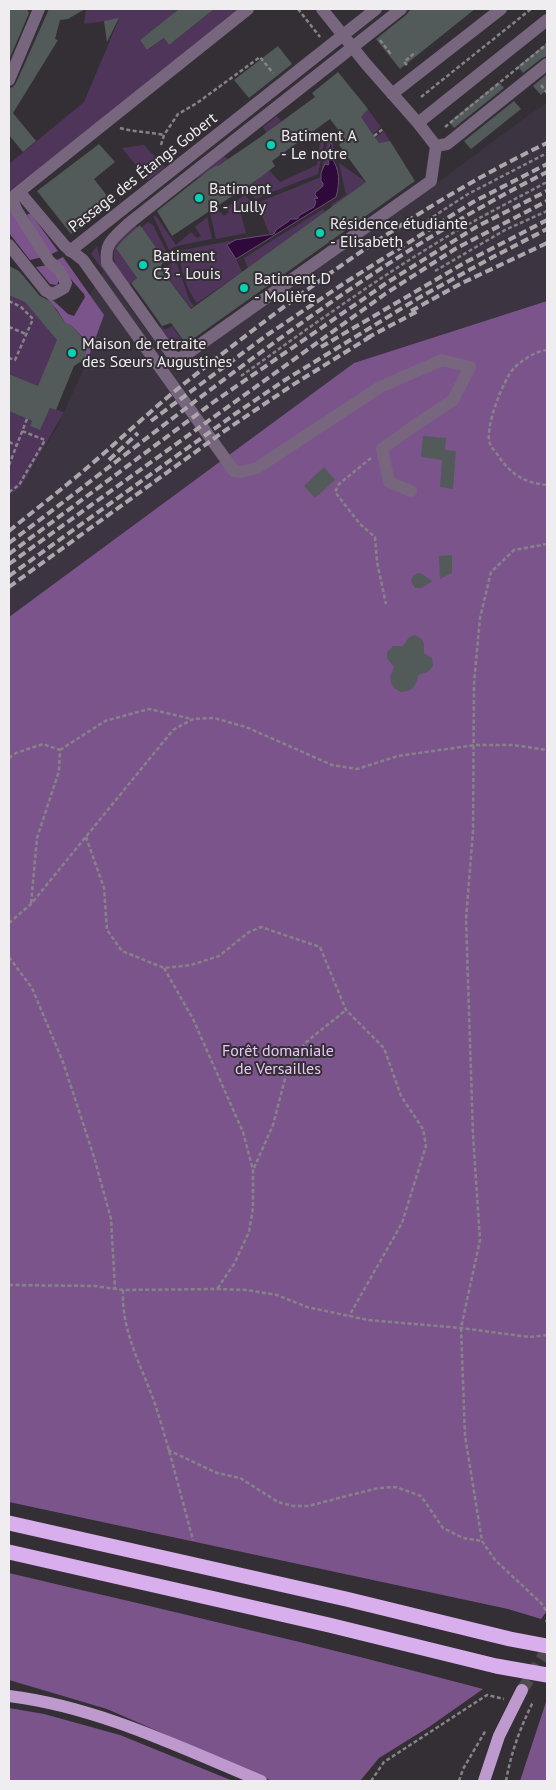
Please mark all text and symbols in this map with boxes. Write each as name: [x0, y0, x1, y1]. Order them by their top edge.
street label: Passage des Étangs Gobert: [65, 109, 221, 237]
place label: Batiment A - Le notre: [281, 126, 357, 164]
marker: Batiment A - Le notre: [265, 139, 277, 151]
place label: Batiment B - Lully: [209, 179, 271, 217]
marker: Batiment B - Lully: [193, 192, 205, 204]
place label: Résidence étudiante - Elisabeth: [330, 214, 468, 252]
marker: Résidence étudiante - Elisabeth: [314, 227, 326, 239]
place label: Batiment C3 - Louis: [153, 246, 221, 284]
marker: Batiment C3 - Louis: [137, 259, 149, 271]
place label: Batiment D - Molière: [254, 269, 331, 307]
marker: Batiment D - Molière: [238, 282, 250, 294]
place label: Maison de retraite des Sœurs Augustines: [82, 334, 232, 372]
marker: Maison de retraite des Sœurs Augustines: [66, 347, 78, 359]
park label: Forêt domaniale de Versailles: [222, 1041, 334, 1079]

